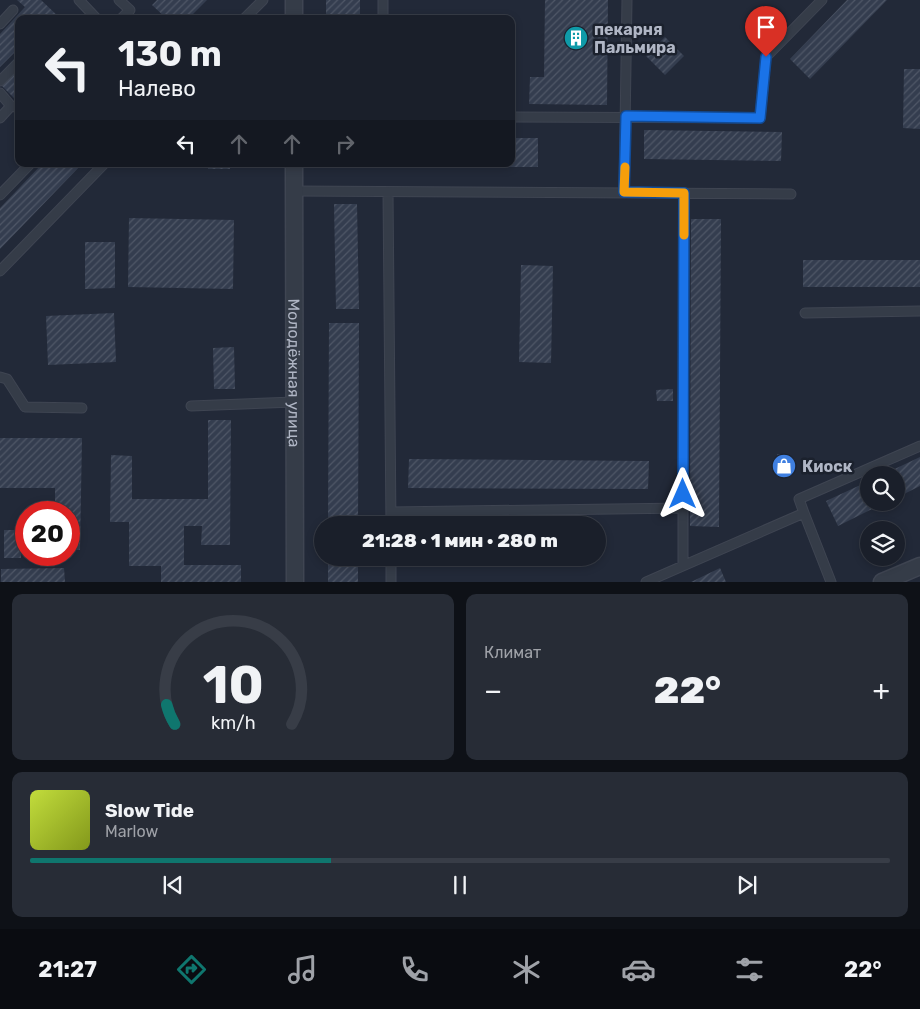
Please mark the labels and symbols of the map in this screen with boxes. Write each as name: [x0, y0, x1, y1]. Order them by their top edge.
pin: [745, 6, 787, 57]
place label: пекарня Пальмира: [594, 20, 676, 57]
building icon: пекарня Пальмира: [563, 25, 589, 51]
street label: Молодёжная улица: [285, 299, 304, 447]
shop icon: Киоск: [771, 453, 797, 479]
place label: Киоск: [802, 457, 853, 476]
position arrow: [656, 467, 708, 519]
speed limit sign: 20: [15, 501, 80, 566]

